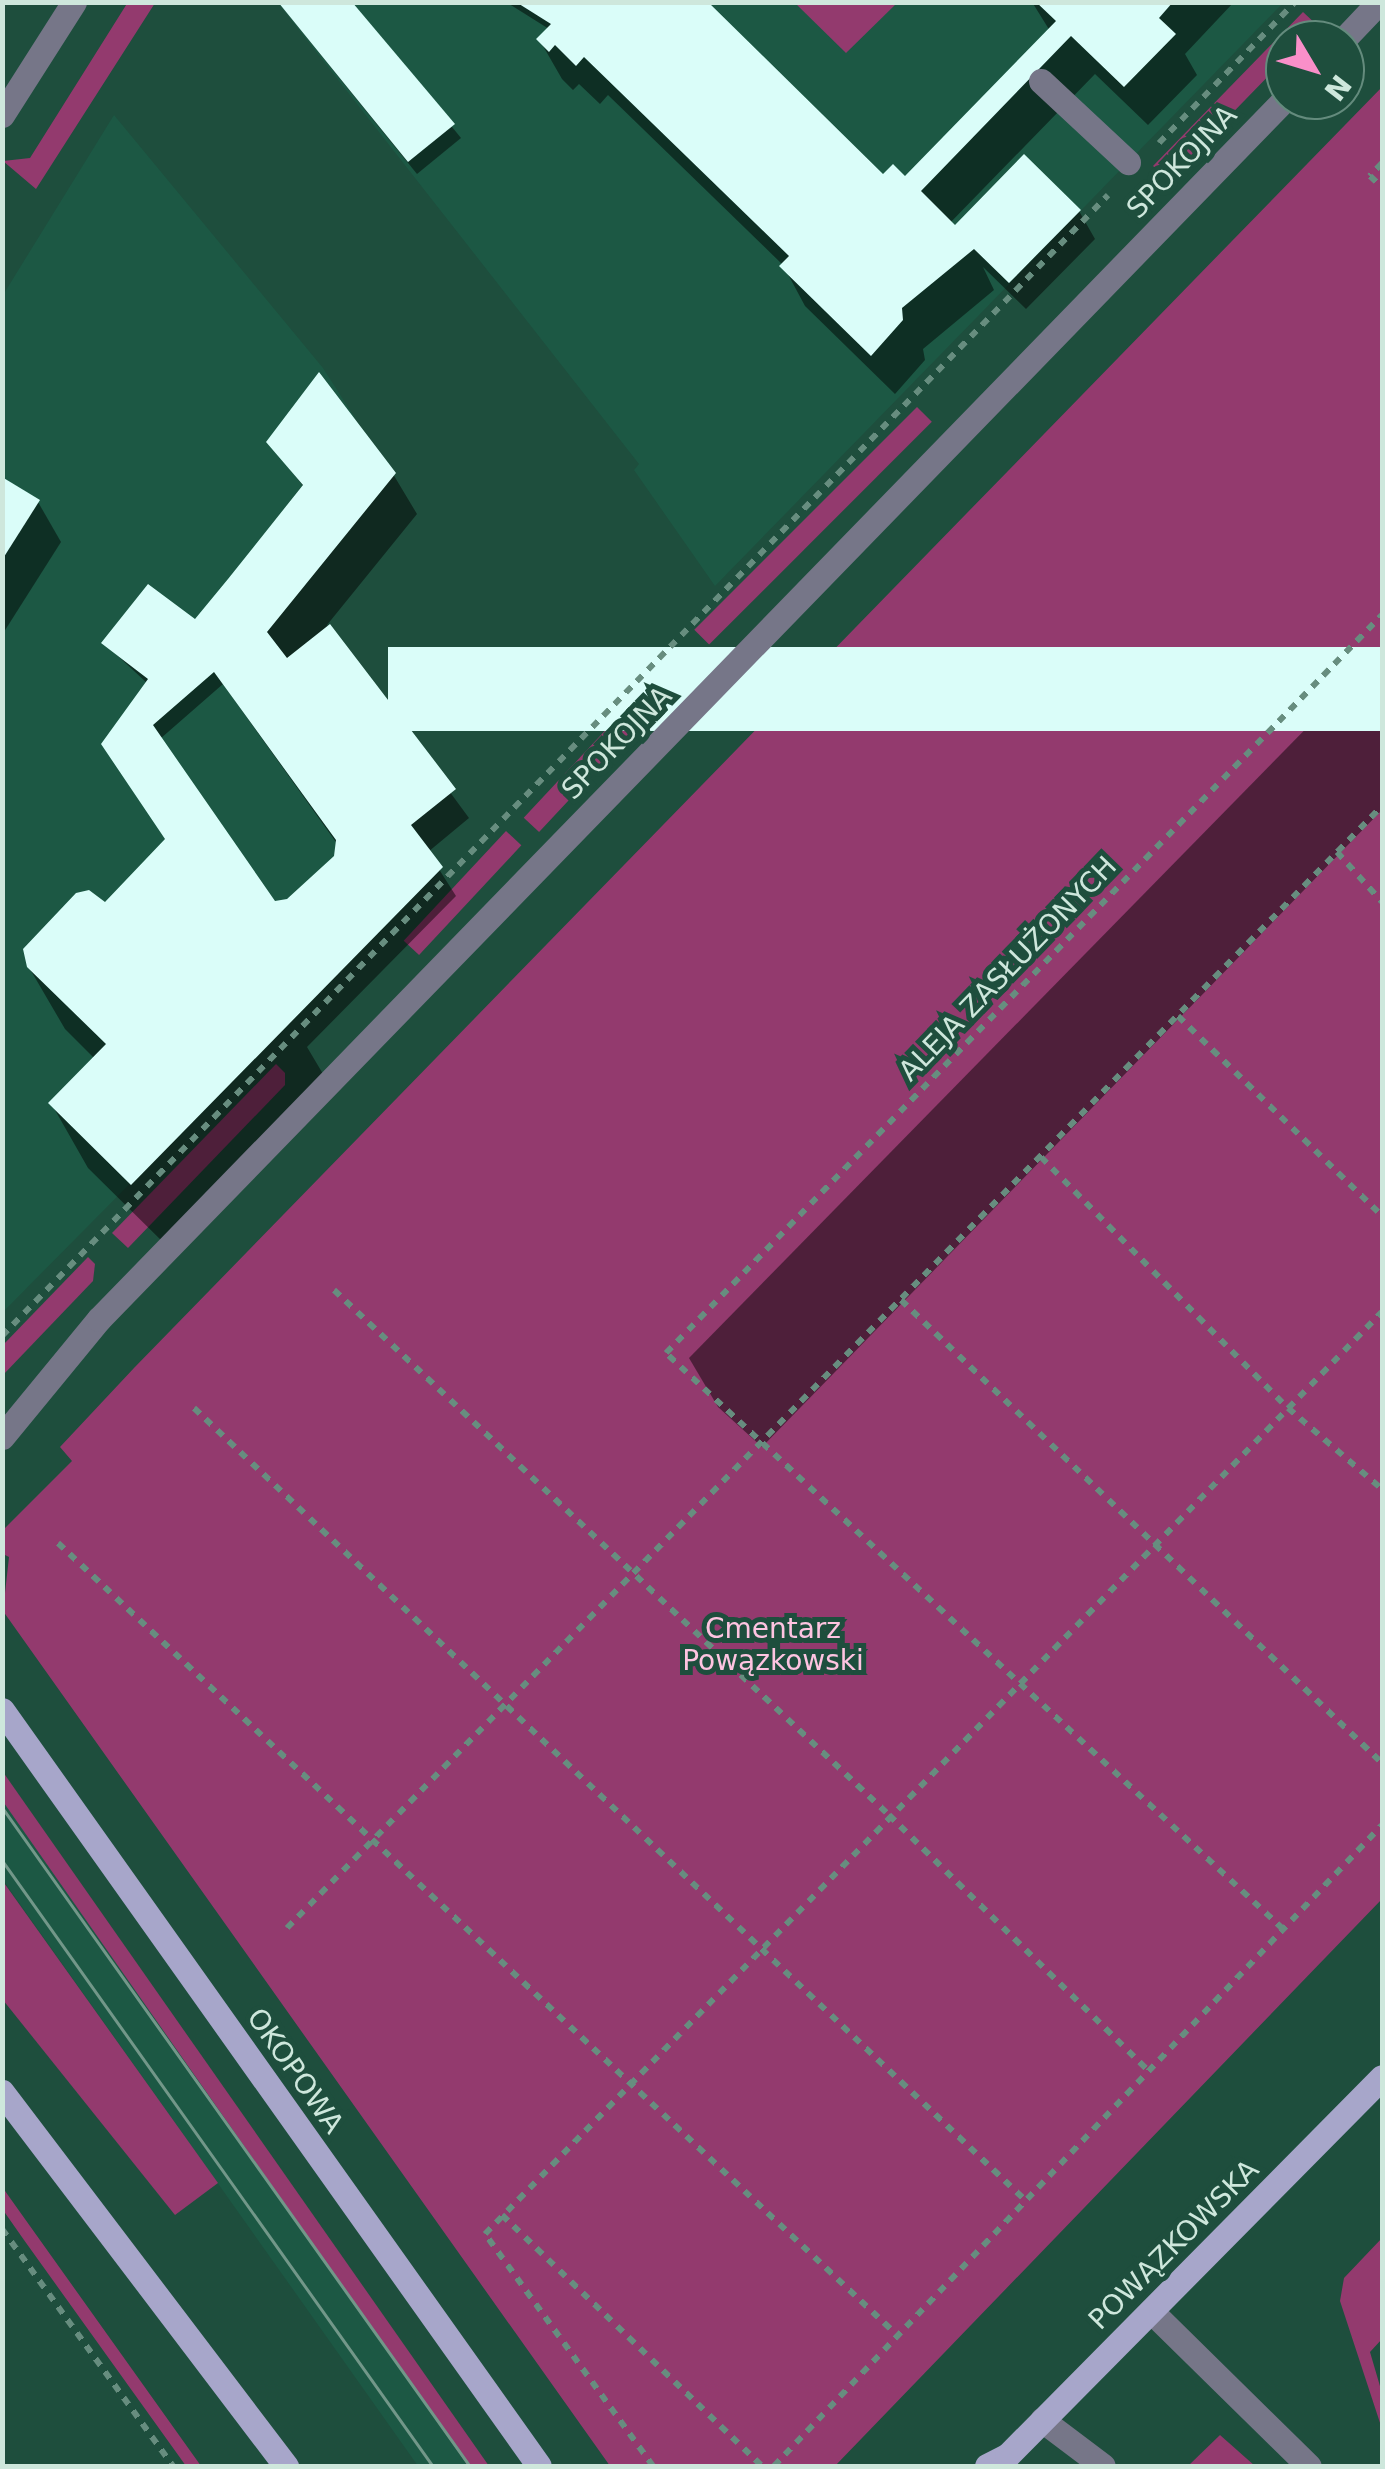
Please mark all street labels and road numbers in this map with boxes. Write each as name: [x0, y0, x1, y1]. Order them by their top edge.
street label: SPOKOJNA: [1120, 99, 1244, 225]
street label: SPOKOJNA: [555, 680, 679, 806]
street label: ALEJA ZASŁUŻONYCH: [892, 850, 1124, 1088]
street label: OKOPOWA: [240, 2002, 350, 2140]
street label: POWĄZKOWSKA: [1082, 2153, 1266, 2337]

